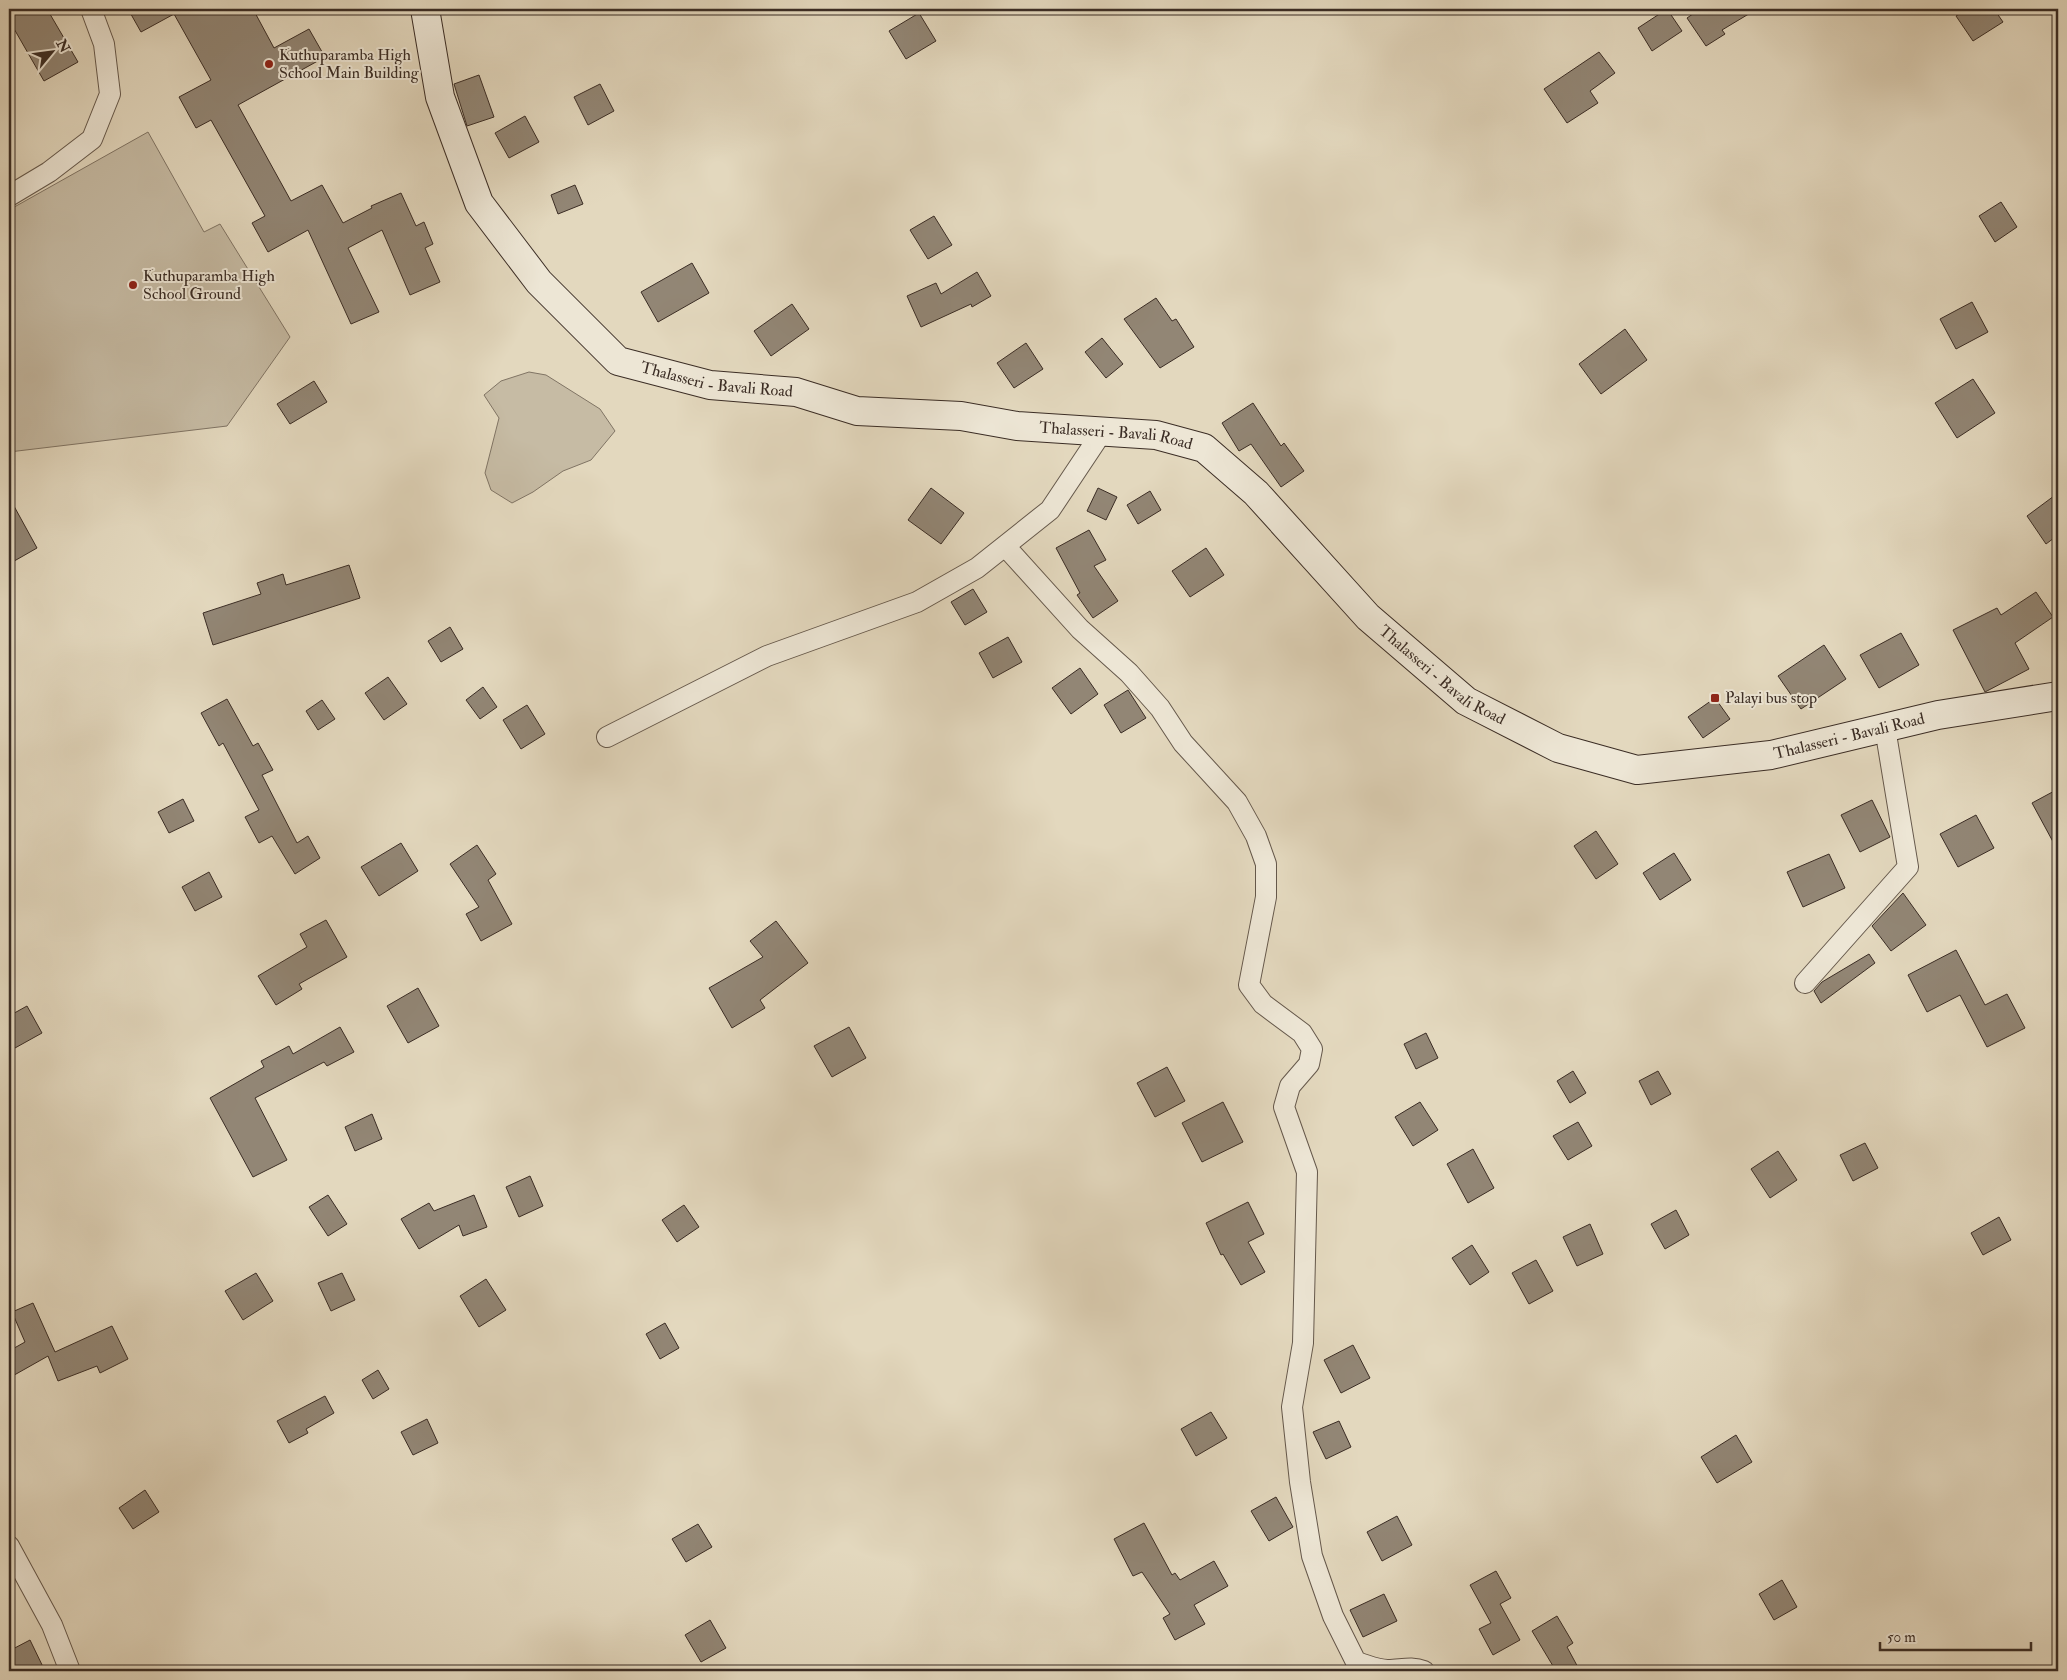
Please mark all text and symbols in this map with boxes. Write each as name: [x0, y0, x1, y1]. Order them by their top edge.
north arrow: [28, 28, 78, 78]
text: N: [52, 35, 74, 56]
place label: Kuthuparamba High School Main Building: [279, 45, 420, 83]
marker: Kuthuparamba High School Main Building: [263, 58, 275, 70]
place label: Kuthuparamba High School Ground: [143, 266, 275, 304]
marker: Kuthuparamba High School Ground: [127, 279, 139, 291]
street label: Thalasseri - Bavali Road: [638, 357, 794, 402]
street label: Thalasseri - Bavali Road: [1039, 417, 1195, 454]
street label: Thalasseri - Bavali Road: [1375, 621, 1509, 729]
place label: Palayi bus stop: [1725, 688, 1817, 709]
marker: Palayi bus stop: [1709, 692, 1721, 704]
street label: Thalasseri - Bavali Road: [1772, 709, 1927, 764]
scale bar: [1880, 1620, 2031, 1652]
text: 50 m: [1887, 1628, 1916, 1647]

